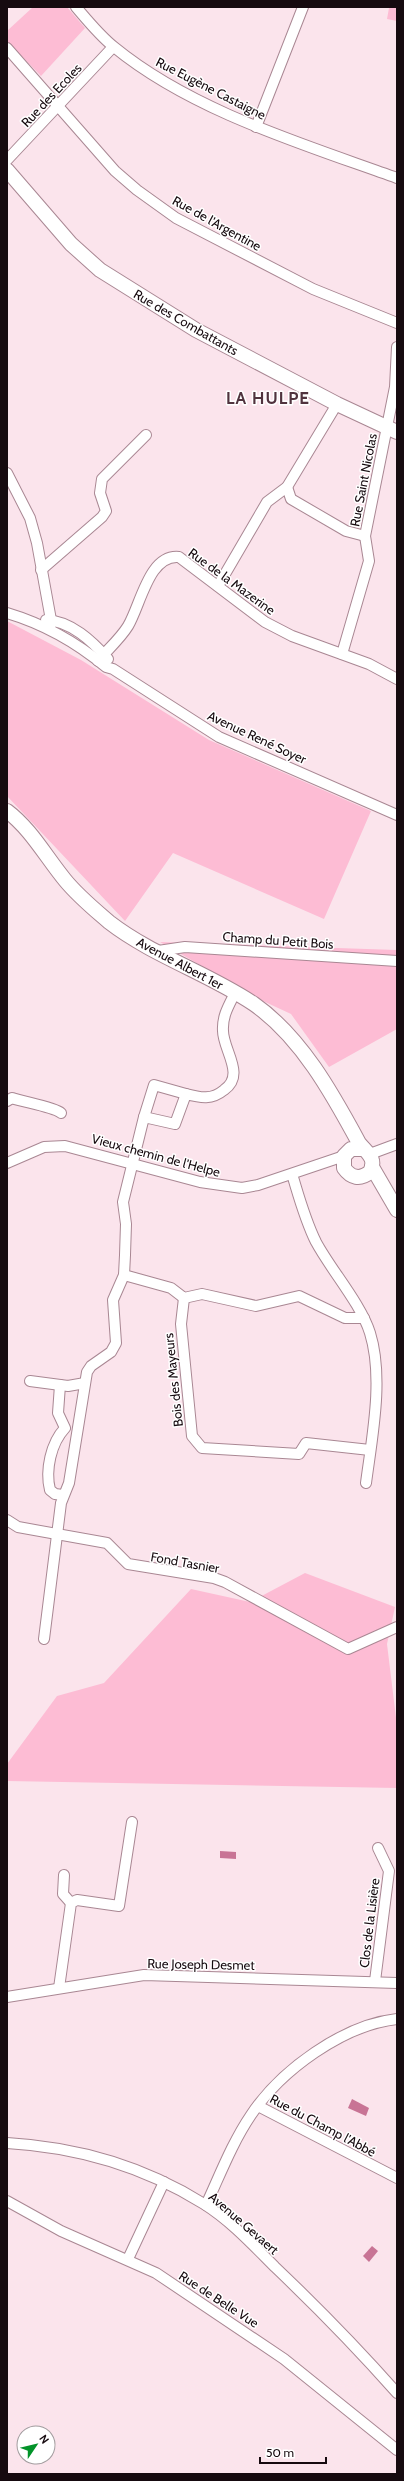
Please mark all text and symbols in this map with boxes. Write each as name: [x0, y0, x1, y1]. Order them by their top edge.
street label: Rue Eugène Castaigne: [153, 53, 269, 123]
street label: Rue des Ecoles: [17, 59, 85, 130]
street label: Rue de l'Argentine: [170, 192, 264, 254]
street label: Rue des Combattants: [131, 286, 242, 359]
district label: LA HULPE: [226, 388, 310, 408]
street label: Rue Saint Nicolas: [346, 431, 380, 528]
street label: Rue de la Mazerine: [186, 544, 279, 618]
street label: Avenue René Soyer: [205, 707, 310, 767]
street label: Champ du Petit Bois: [222, 928, 335, 952]
street label: Avenue Albert 1er: [134, 934, 227, 993]
street label: Vieux chemin de l'Helpe: [90, 1130, 222, 1180]
street label: Bois des Mayeurs: [160, 1332, 186, 1428]
street label: Fond Tasnier: [149, 1548, 221, 1576]
street label: Clos de la Lisière: [356, 1877, 382, 1969]
street label: Rue Joseph Desmet: [147, 1955, 255, 1973]
street label: Rue du Champ l'Abbé: [267, 2090, 379, 2160]
street label: Avenue Gevaert: [206, 2188, 283, 2258]
street label: Rue de Belle Vue: [176, 2267, 262, 2331]
north arrow: [16, 2425, 56, 2465]
text: N: [36, 2432, 52, 2446]
scale bar: [260, 2439, 326, 2465]
text: 50 m: [266, 2445, 294, 2460]

